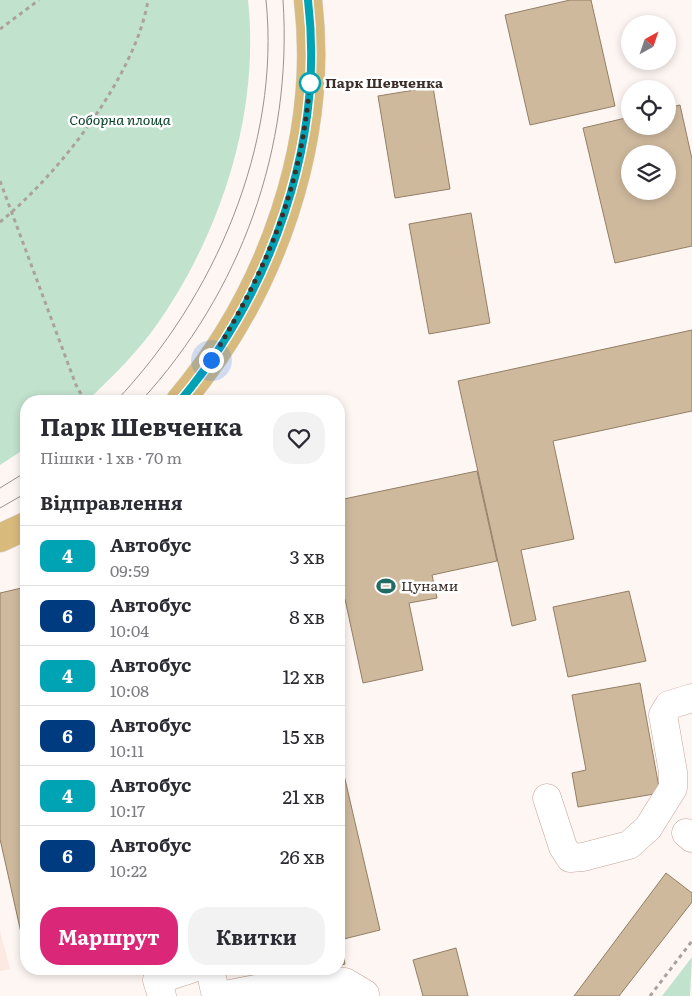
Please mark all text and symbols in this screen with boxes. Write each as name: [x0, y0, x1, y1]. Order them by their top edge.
north arrow: [621, 15, 676, 70]
map controls: [621, 15, 676, 200]
marker: Парк Шевченка: [299, 72, 321, 94]
place label: Парк Шевченка: [325, 72, 444, 92]
button: locate: [621, 80, 676, 135]
park label: Соборна площа: [69, 109, 171, 129]
button: layers: [621, 145, 676, 200]
your location: [199, 348, 224, 373]
text: Парк Шевченка: [40, 408, 243, 443]
button: heart: [273, 412, 325, 464]
text: Пішки · 1 хв · 70 m: [40, 445, 182, 469]
text: Відправлення: [40, 488, 183, 516]
text: Автобус: [110, 530, 191, 558]
text: 4: [62, 542, 73, 569]
text: 3 хв: [289, 542, 325, 570]
text: 09:59: [110, 558, 149, 582]
sports icon: Цунами: [375, 575, 397, 597]
place label: Цунами: [401, 575, 458, 595]
text: Автобус: [110, 590, 191, 618]
text: 6: [62, 602, 73, 629]
text: 8 хв: [289, 602, 325, 630]
text: 10:04: [110, 618, 149, 642]
text: Автобус: [110, 650, 191, 678]
text: 4: [62, 662, 73, 689]
text: 12 хв: [282, 662, 325, 690]
text: 10:08: [110, 678, 149, 702]
text: Автобус: [110, 710, 191, 738]
text: 6: [62, 722, 73, 749]
text: 15 хв: [282, 722, 325, 750]
text: 10:11: [110, 738, 144, 762]
text: Автобус: [110, 770, 191, 798]
text: 4: [62, 782, 73, 809]
text: 21 хв: [282, 782, 325, 810]
text: 10:17: [110, 798, 145, 822]
text: Автобус: [110, 830, 191, 858]
text: 6: [62, 842, 73, 869]
text: 26 хв: [280, 842, 325, 870]
text: 10:22: [110, 858, 147, 882]
button: Маршрут: [40, 907, 178, 965]
button: Квитки: [188, 907, 325, 965]

